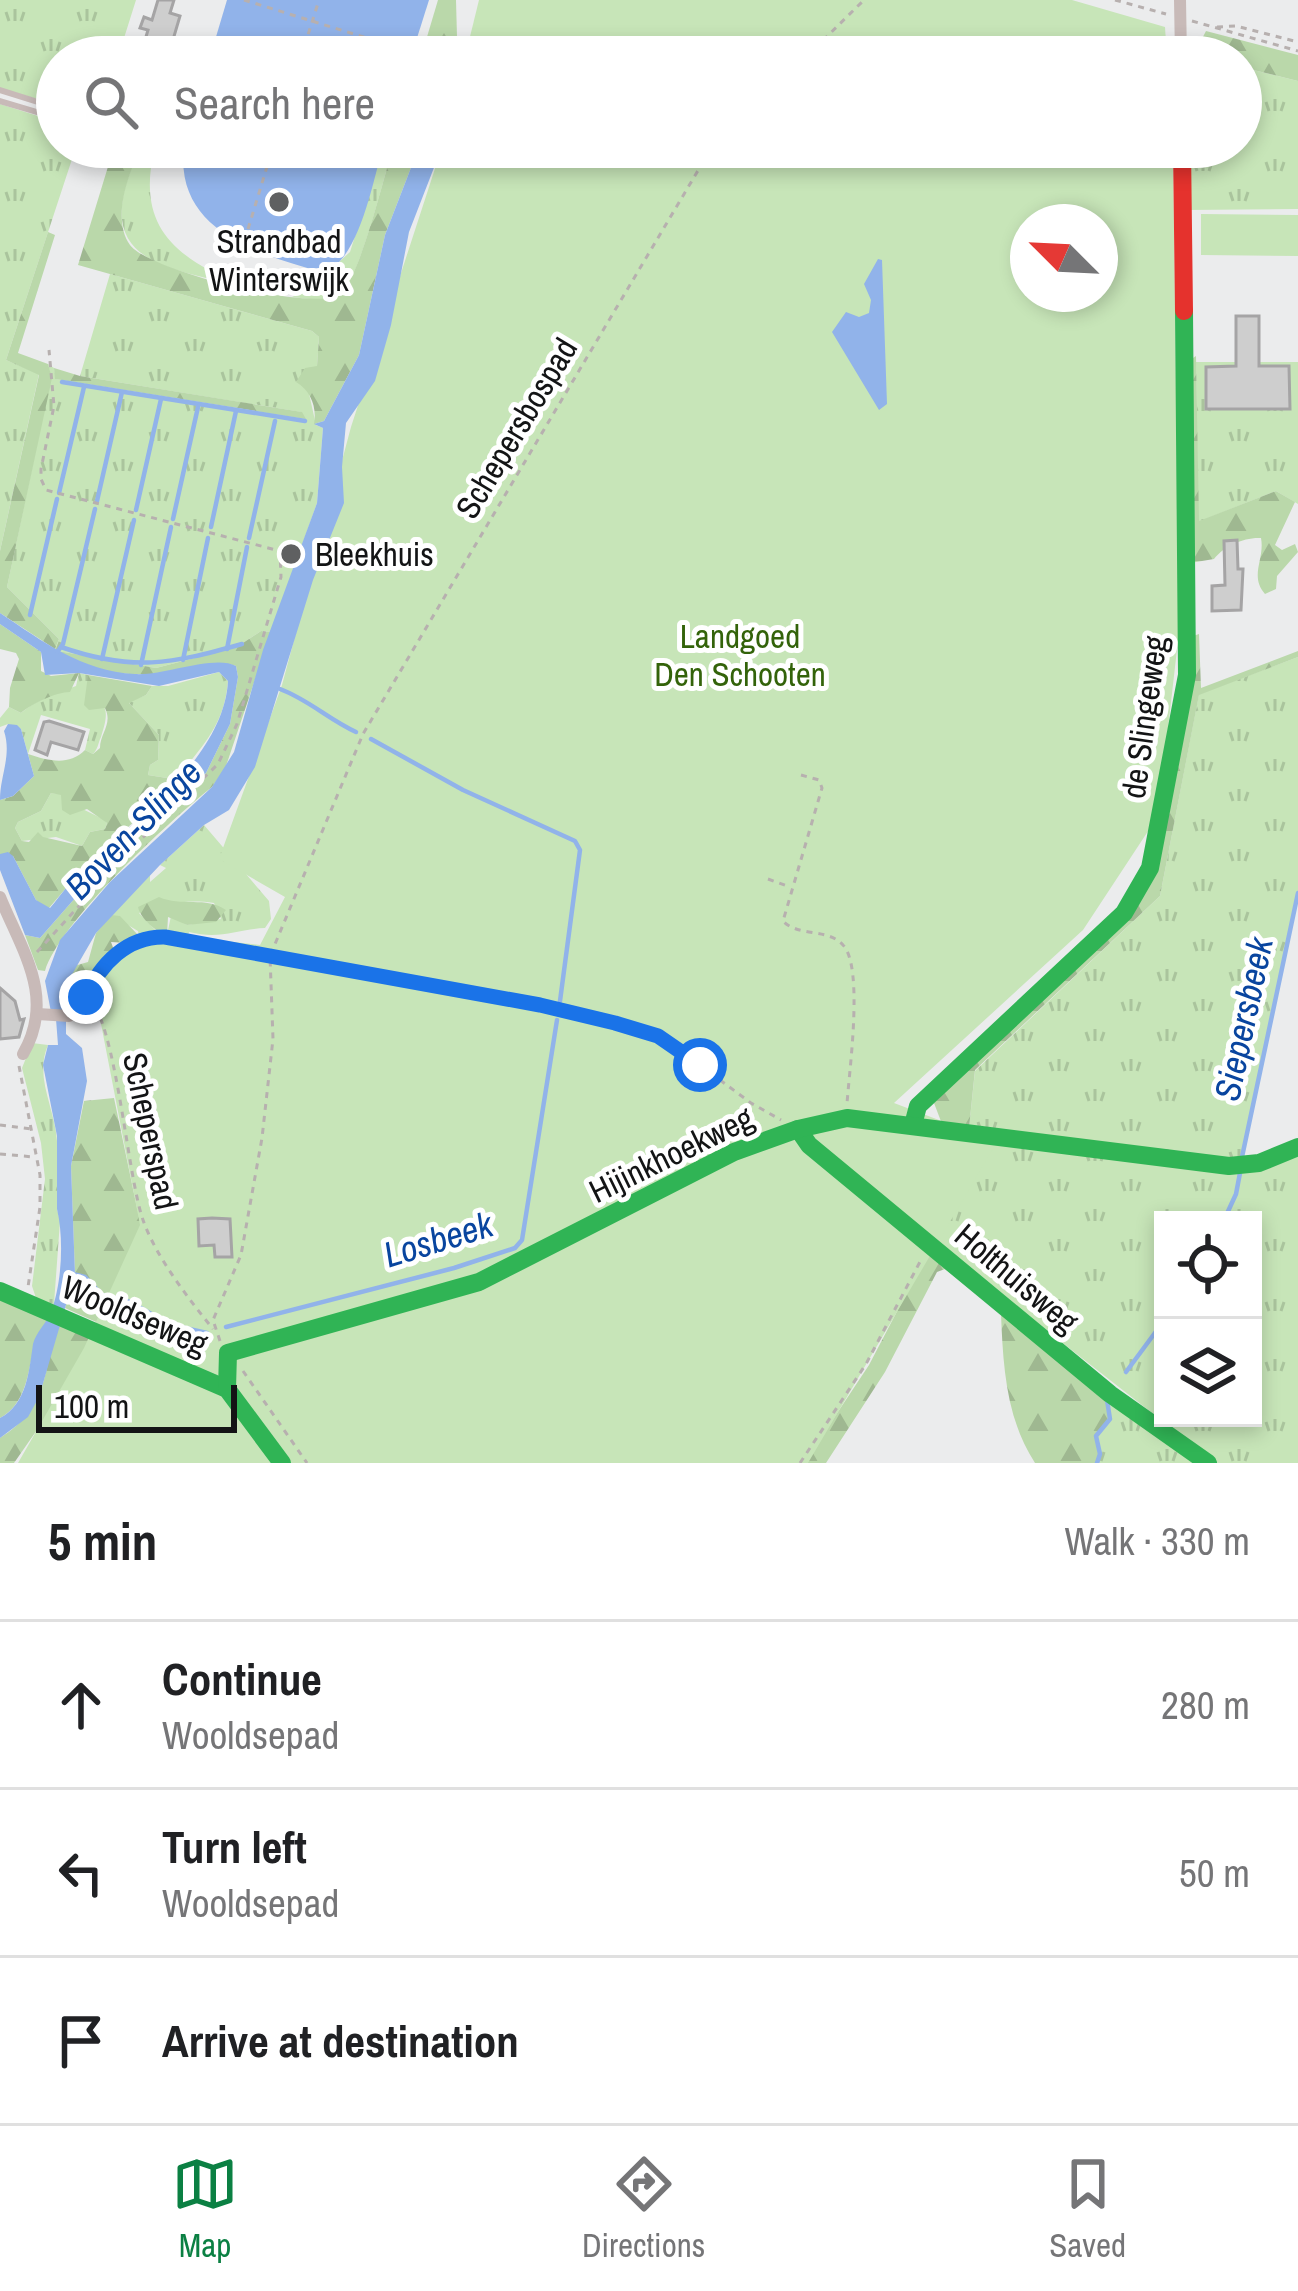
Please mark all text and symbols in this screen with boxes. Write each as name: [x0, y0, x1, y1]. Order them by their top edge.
search box: [36, 36, 1262, 168]
icon: search: [78, 69, 144, 135]
text: Search here: [174, 72, 375, 133]
marker: Strandbad Winterswijk: [266, 189, 292, 215]
north arrow: [1010, 204, 1118, 312]
place label: Strandbad Winterswijk: [209, 219, 349, 301]
street label: Schepersbospad: [445, 330, 587, 526]
place label: Bleekhuis: [315, 532, 434, 576]
marker: Bleekhuis: [278, 541, 304, 567]
park label: Landgoed Den Schooten: [654, 614, 826, 696]
street label: de Slingeweg: [1111, 633, 1177, 801]
water label: Boven-Slinge: [54, 749, 212, 909]
water label: Siepersbeek: [1202, 932, 1284, 1105]
route end: [59, 970, 113, 1024]
route start: [673, 1038, 727, 1092]
street label: Scheperspad: [113, 1048, 189, 1214]
street label: Hijinkhoekweg: [582, 1095, 760, 1213]
water label: Losbeek: [378, 1199, 500, 1278]
map controls: [1154, 1211, 1262, 1427]
button: locate: [1154, 1211, 1262, 1319]
street label: Holthuisweg: [946, 1213, 1088, 1343]
street label: Wooldseweg: [55, 1265, 215, 1365]
button: layers: [1154, 1319, 1262, 1427]
scale bar: [36, 1379, 237, 1432]
text: 100 m: [54, 1384, 129, 1428]
text: 5 min: [48, 1507, 157, 1576]
text: Walk · 330 m: [1065, 1515, 1250, 1567]
text: Continue: [162, 1648, 322, 1709]
icon: ahead: [48, 1672, 114, 1738]
text: 280 m: [1161, 1679, 1250, 1731]
text: Wooldsepad: [162, 1709, 339, 1761]
text: Turn left: [162, 1816, 307, 1877]
icon: left: [48, 1840, 114, 1906]
text: 50 m: [1179, 1847, 1250, 1899]
text: Wooldsepad: [162, 1877, 339, 1929]
icon: arrive: [48, 2008, 114, 2074]
text: Arrive at destination: [162, 2010, 519, 2071]
tab: Map: [172, 2151, 238, 2267]
tab: Directions: [582, 2151, 705, 2267]
tab: Saved: [1049, 2151, 1126, 2267]

